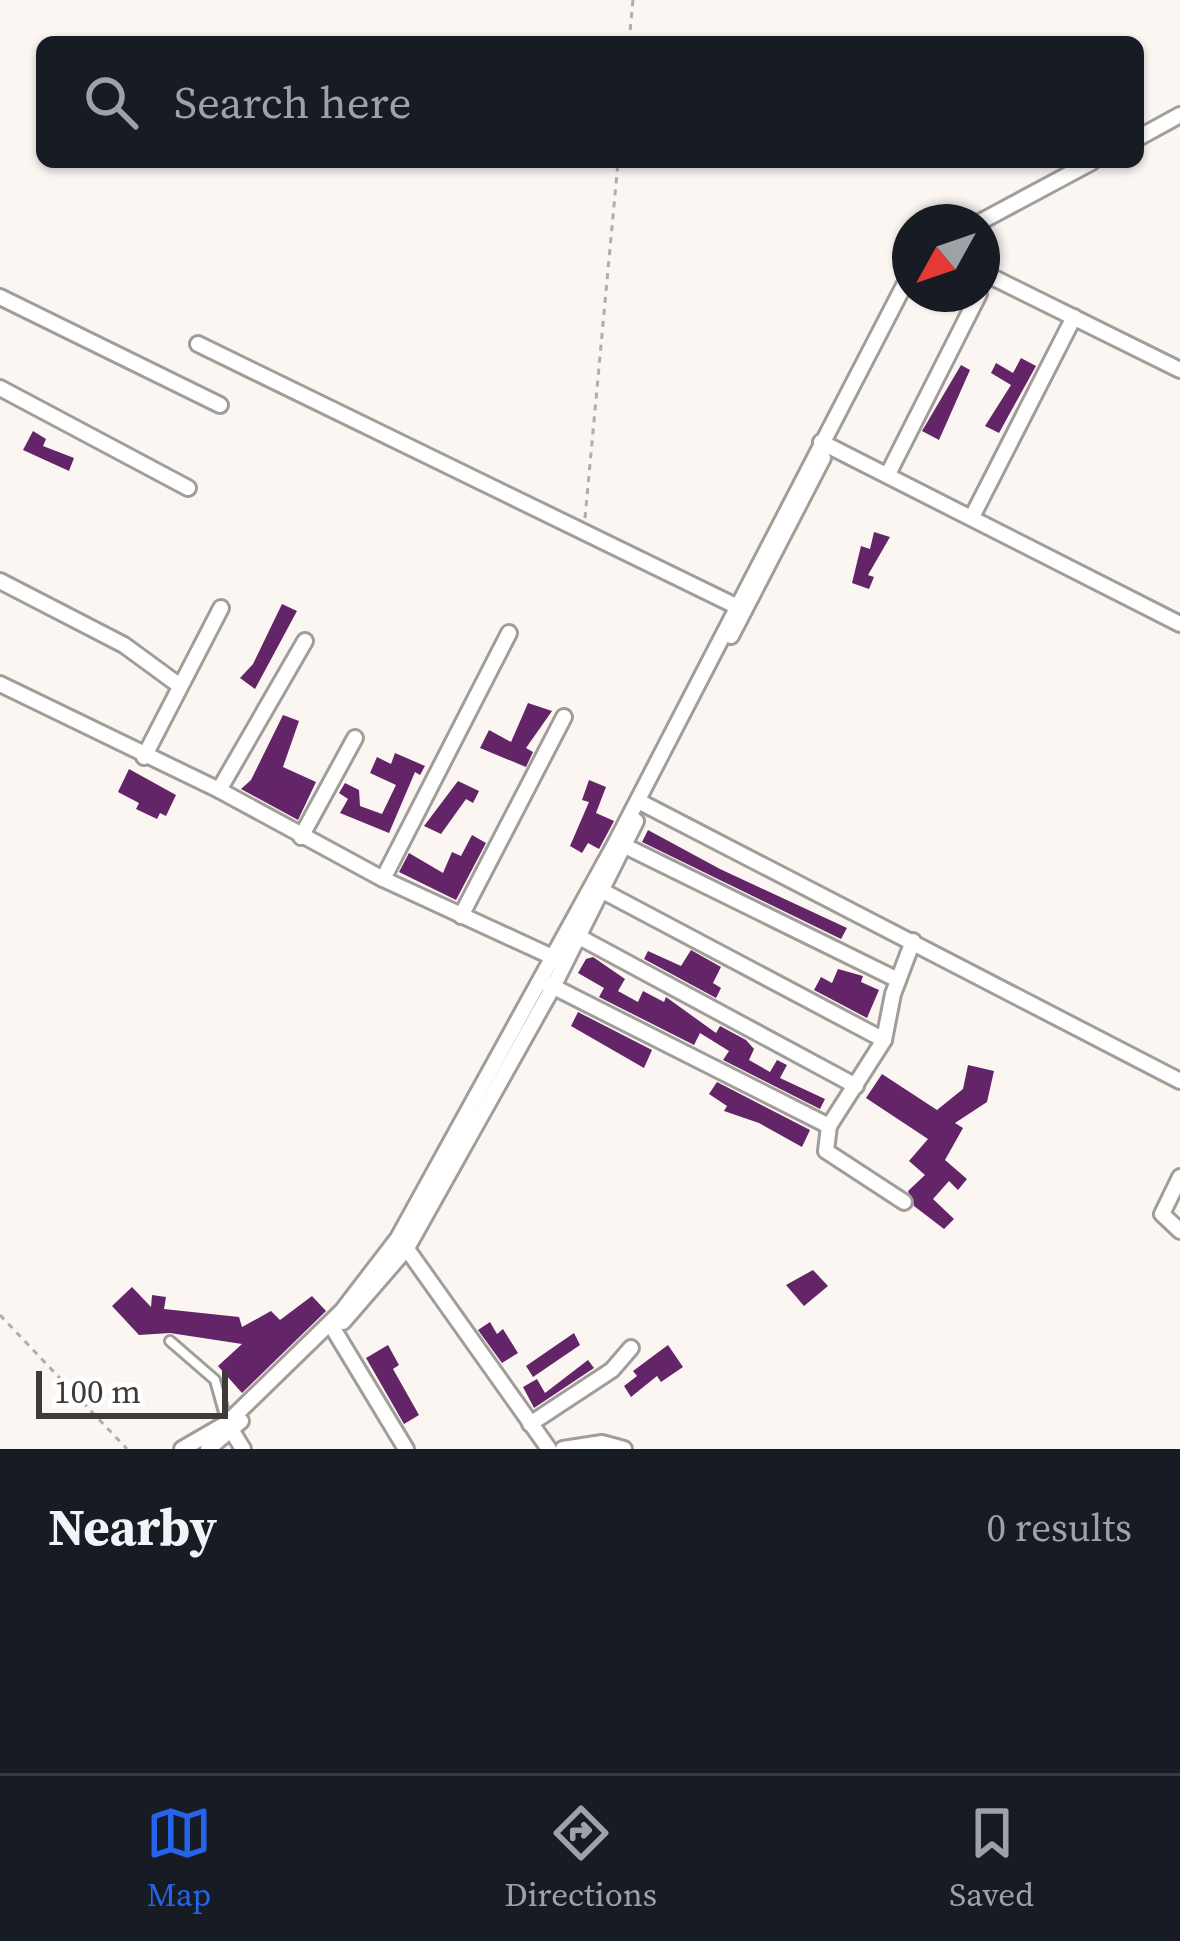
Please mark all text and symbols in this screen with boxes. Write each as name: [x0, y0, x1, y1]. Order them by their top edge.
search box: [36, 36, 1144, 168]
icon: search: [78, 69, 144, 135]
text: Search here: [174, 71, 411, 133]
north arrow: [892, 204, 1000, 312]
scale bar: [36, 1365, 228, 1418]
text: 100 m: [54, 1369, 141, 1414]
text: Nearby: [48, 1492, 217, 1562]
text: 0 results: [987, 1501, 1132, 1554]
tab: Map: [146, 1800, 212, 1917]
tab: Directions: [504, 1800, 657, 1917]
tab: Saved: [949, 1800, 1034, 1917]

